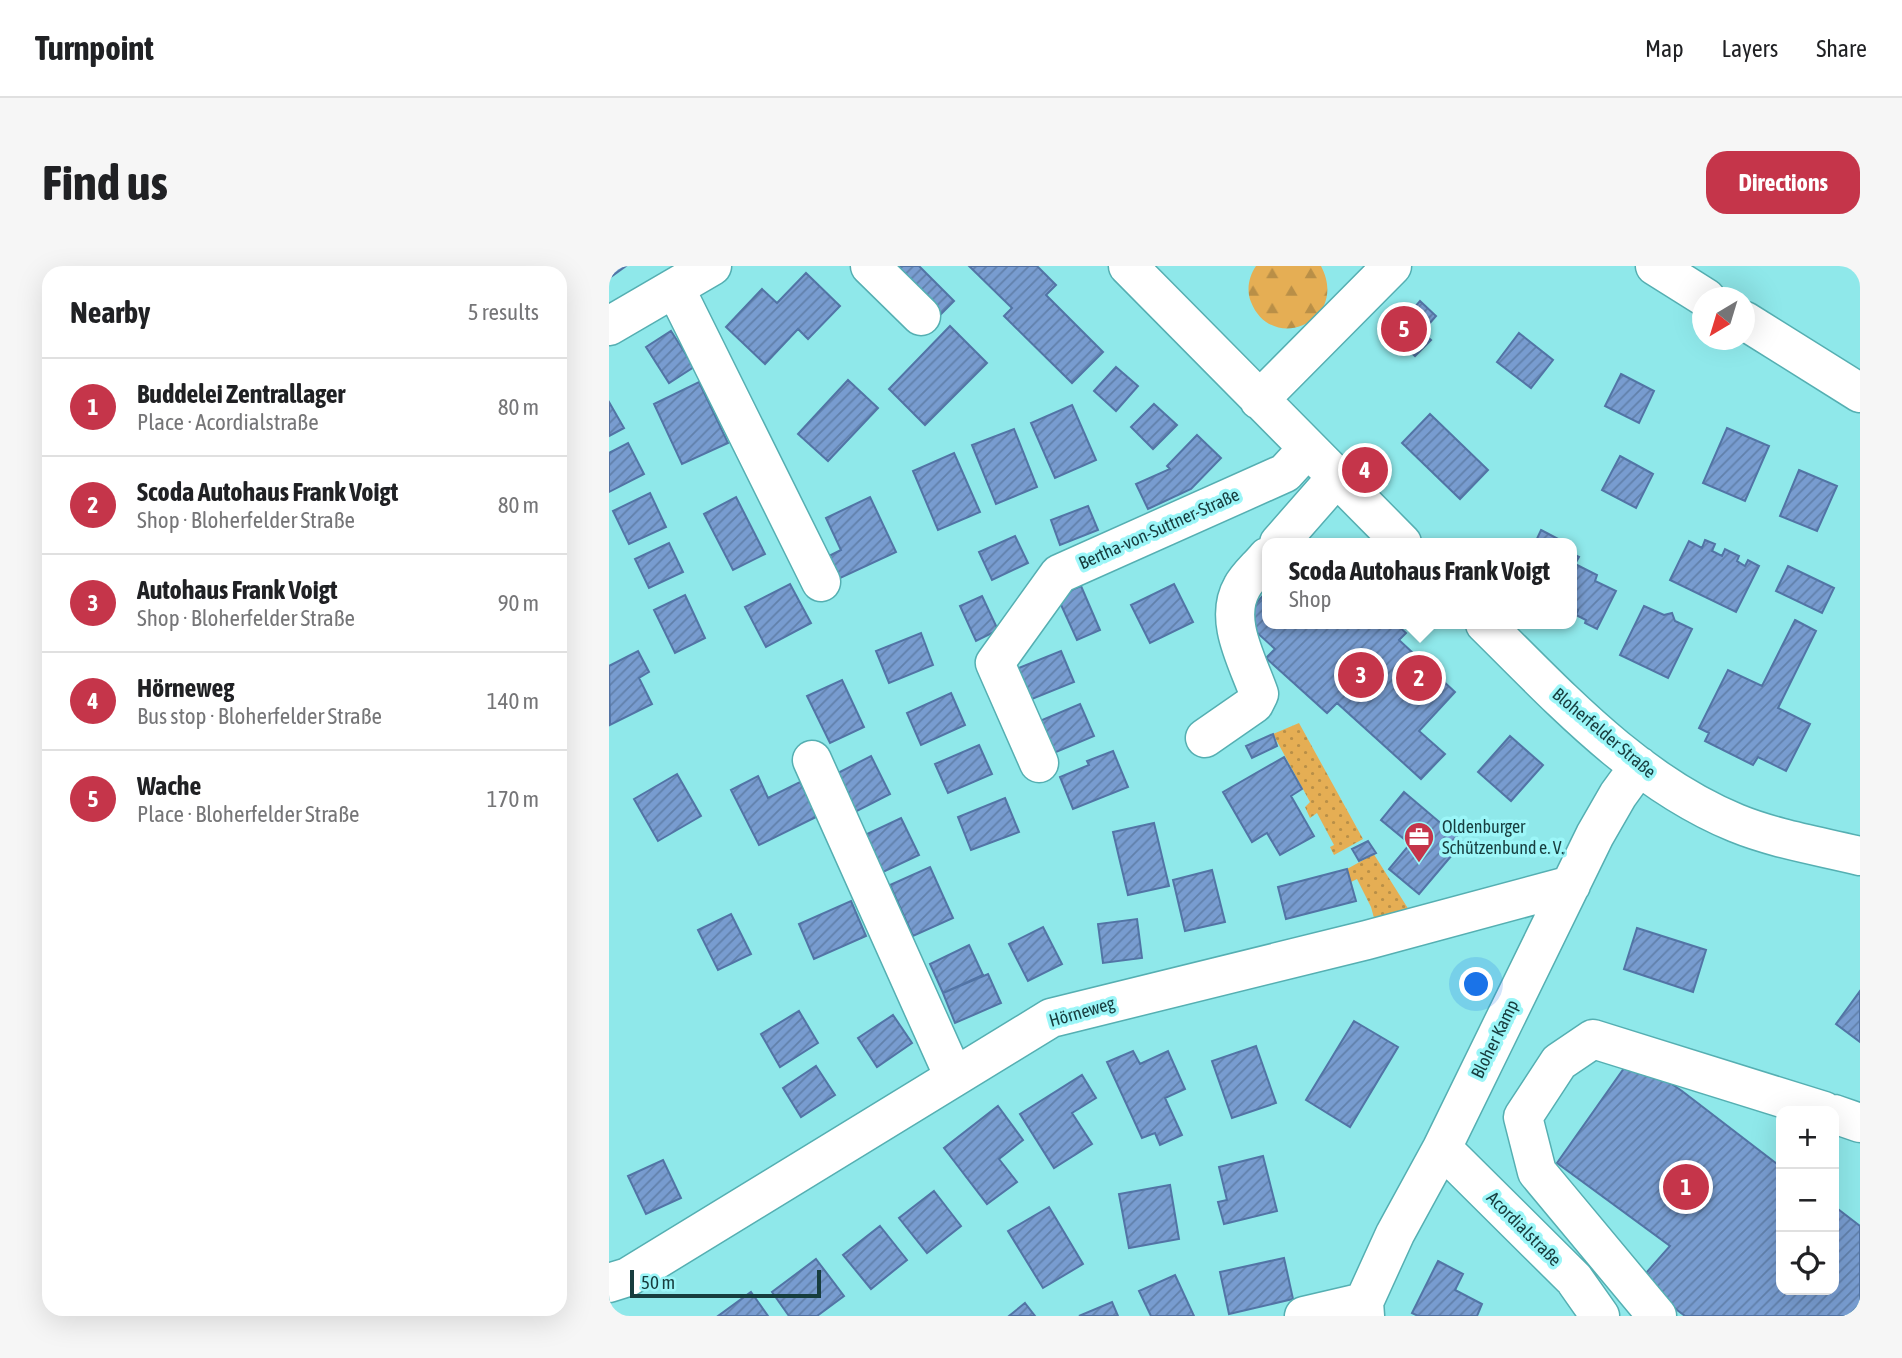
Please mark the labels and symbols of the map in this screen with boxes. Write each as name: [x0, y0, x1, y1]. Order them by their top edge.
north arrow: [1692, 287, 1755, 350]
pin: 5: [1381, 303, 1427, 355]
pin: 4: [1342, 444, 1388, 496]
street label: Bertha-von-Suttner-Straße: [1075, 484, 1242, 573]
pin: 3: [1338, 649, 1384, 701]
pin: 2: [1396, 652, 1442, 704]
street label: Bloherfelder Straße: [1548, 683, 1660, 782]
place label: Oldenburger Schützenbund e. V.: [1442, 816, 1564, 858]
office icon: Oldenburger Schützenbund e. V.: [1402, 820, 1436, 864]
your location: [1459, 967, 1493, 1001]
street label: Hörneweg: [1047, 992, 1117, 1031]
street label: Bloher Kamp: [1467, 996, 1523, 1081]
pin: 1: [1663, 1161, 1709, 1213]
street label: Acordialstraße: [1483, 1187, 1566, 1270]
scale bar: [630, 1267, 821, 1299]

